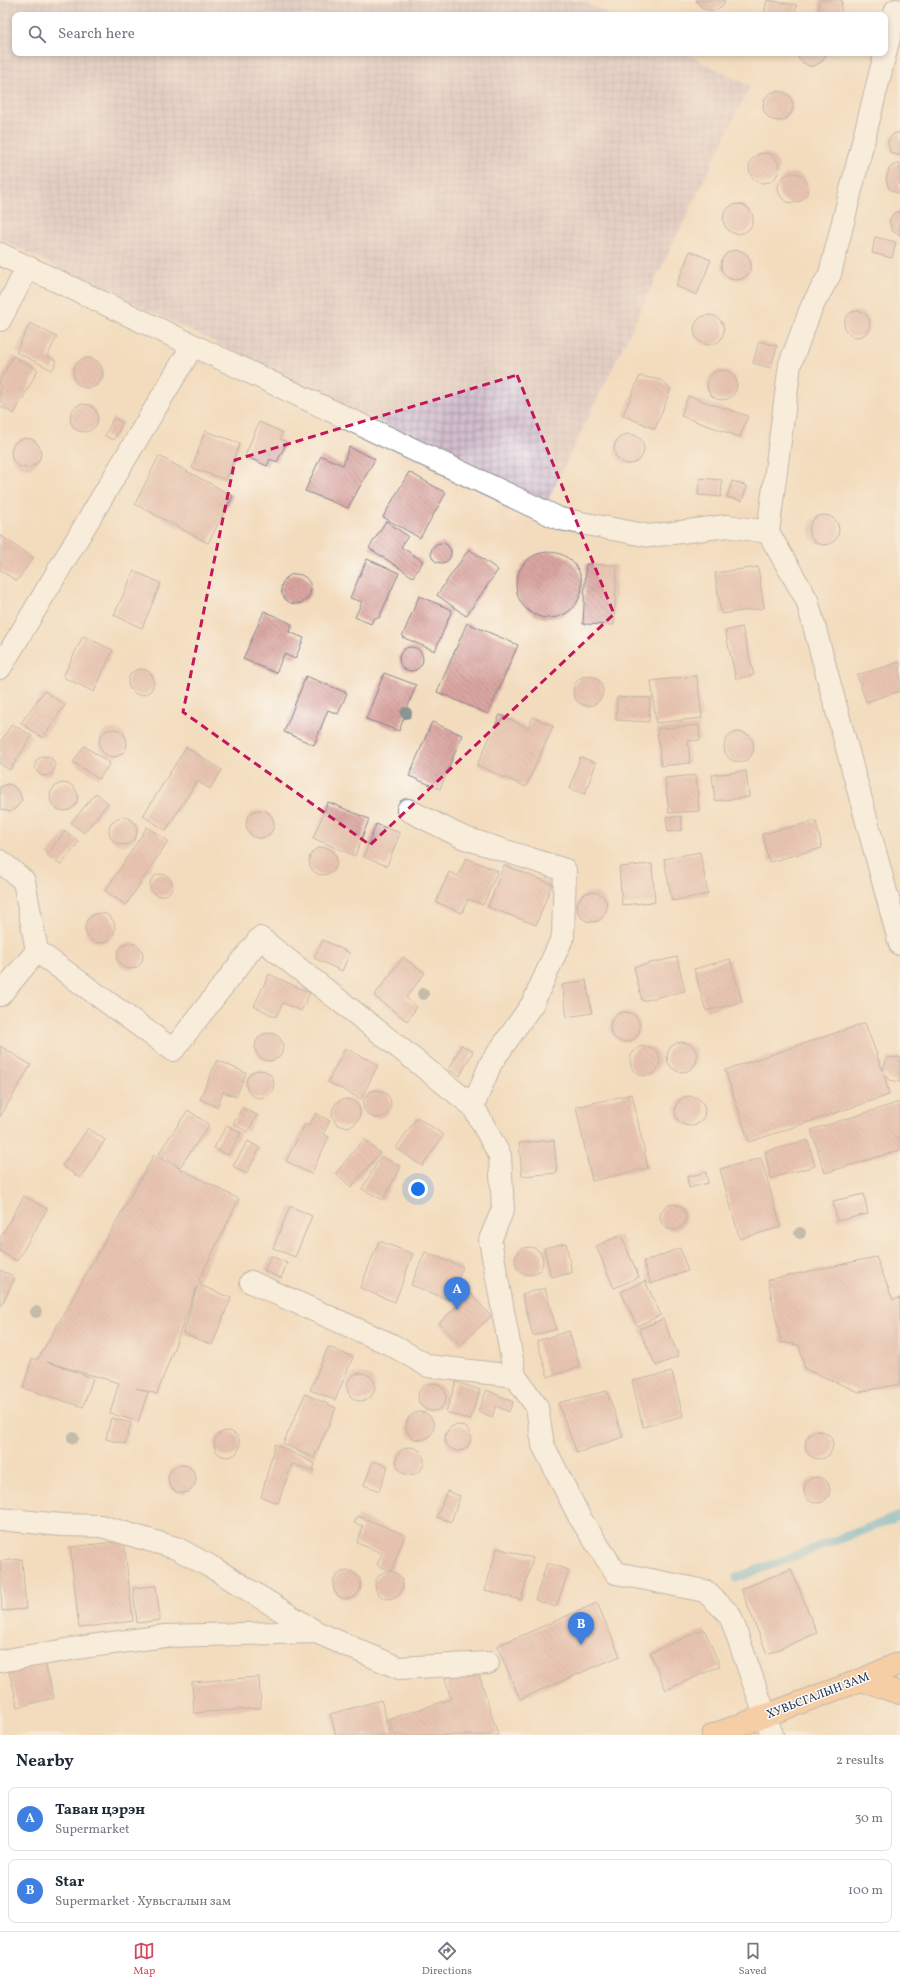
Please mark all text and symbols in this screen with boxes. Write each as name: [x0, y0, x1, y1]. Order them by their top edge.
search box: [12, 12, 888, 56]
icon: search: [26, 23, 48, 45]
text: Search here: [58, 24, 135, 45]
your location: [408, 1179, 428, 1199]
pin: A: [444, 1277, 470, 1310]
pin: B: [568, 1612, 594, 1645]
street label: ХУВЬСГАЛЫН ЗАМ: [764, 1669, 872, 1723]
text: Nearby: [16, 1750, 74, 1773]
text: 2 results: [836, 1752, 884, 1770]
text: Таван цэрэн: [55, 1800, 145, 1821]
text: A: [25, 1810, 35, 1828]
text: 30 m: [855, 1810, 883, 1828]
text: Supermarket: [55, 1821, 130, 1839]
text: Star: [55, 1872, 84, 1893]
text: B: [26, 1882, 34, 1900]
text: 100 m: [848, 1882, 883, 1900]
text: Supermarket · Хувьсгалын зам: [55, 1893, 231, 1911]
tab: Map: [133, 1940, 155, 1979]
tab: Directions: [422, 1940, 472, 1979]
tab: Saved: [738, 1940, 767, 1979]

